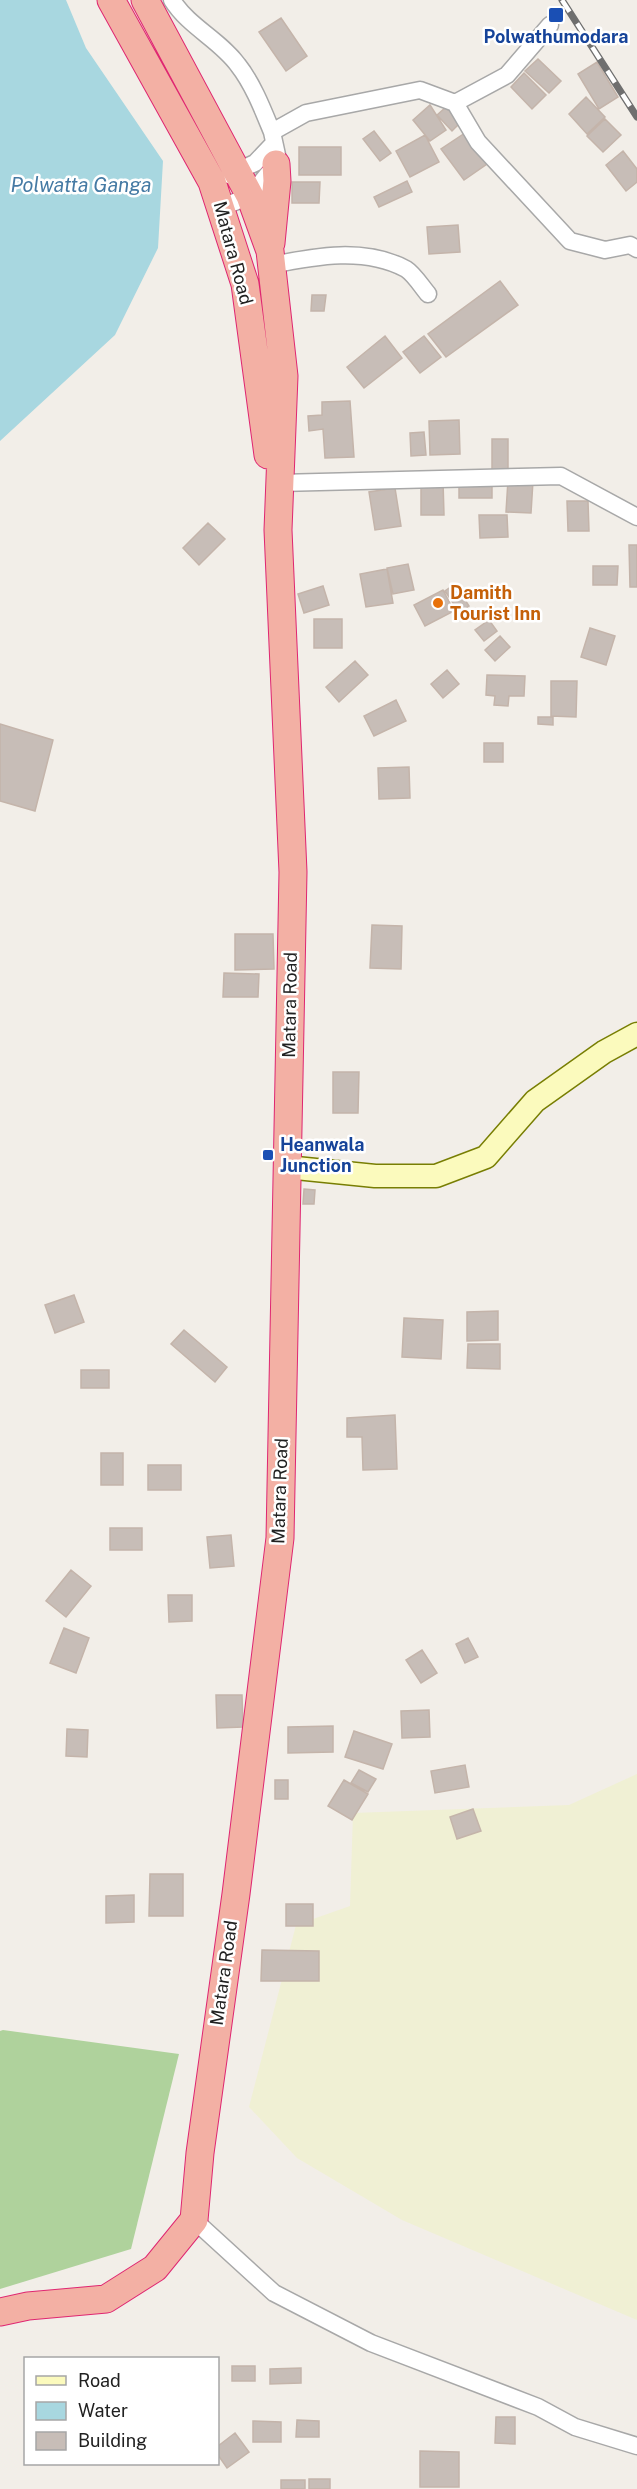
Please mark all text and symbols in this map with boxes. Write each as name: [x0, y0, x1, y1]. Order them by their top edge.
marker: Polwathumodara: [547, 6, 565, 24]
place label: Polwathumodara: [484, 26, 628, 47]
water label: Polwatta Ganga: [10, 173, 152, 197]
street label: Matara Road: [210, 199, 257, 307]
place label: Damith Tourist Inn: [450, 582, 541, 624]
marker: Damith Tourist Inn: [431, 596, 445, 610]
street label: Matara Road: [278, 952, 301, 1058]
place label: Heanwala Junction: [280, 1134, 365, 1176]
marker: Heanwala Junction: [261, 1148, 275, 1162]
street label: Matara Road: [267, 1438, 292, 1544]
street label: Matara Road: [206, 1919, 241, 2027]
legend: [24, 2357, 219, 2465]
text: Road: [78, 2370, 121, 2391]
text: Water: [78, 2400, 128, 2421]
text: Building: [78, 2430, 147, 2451]

